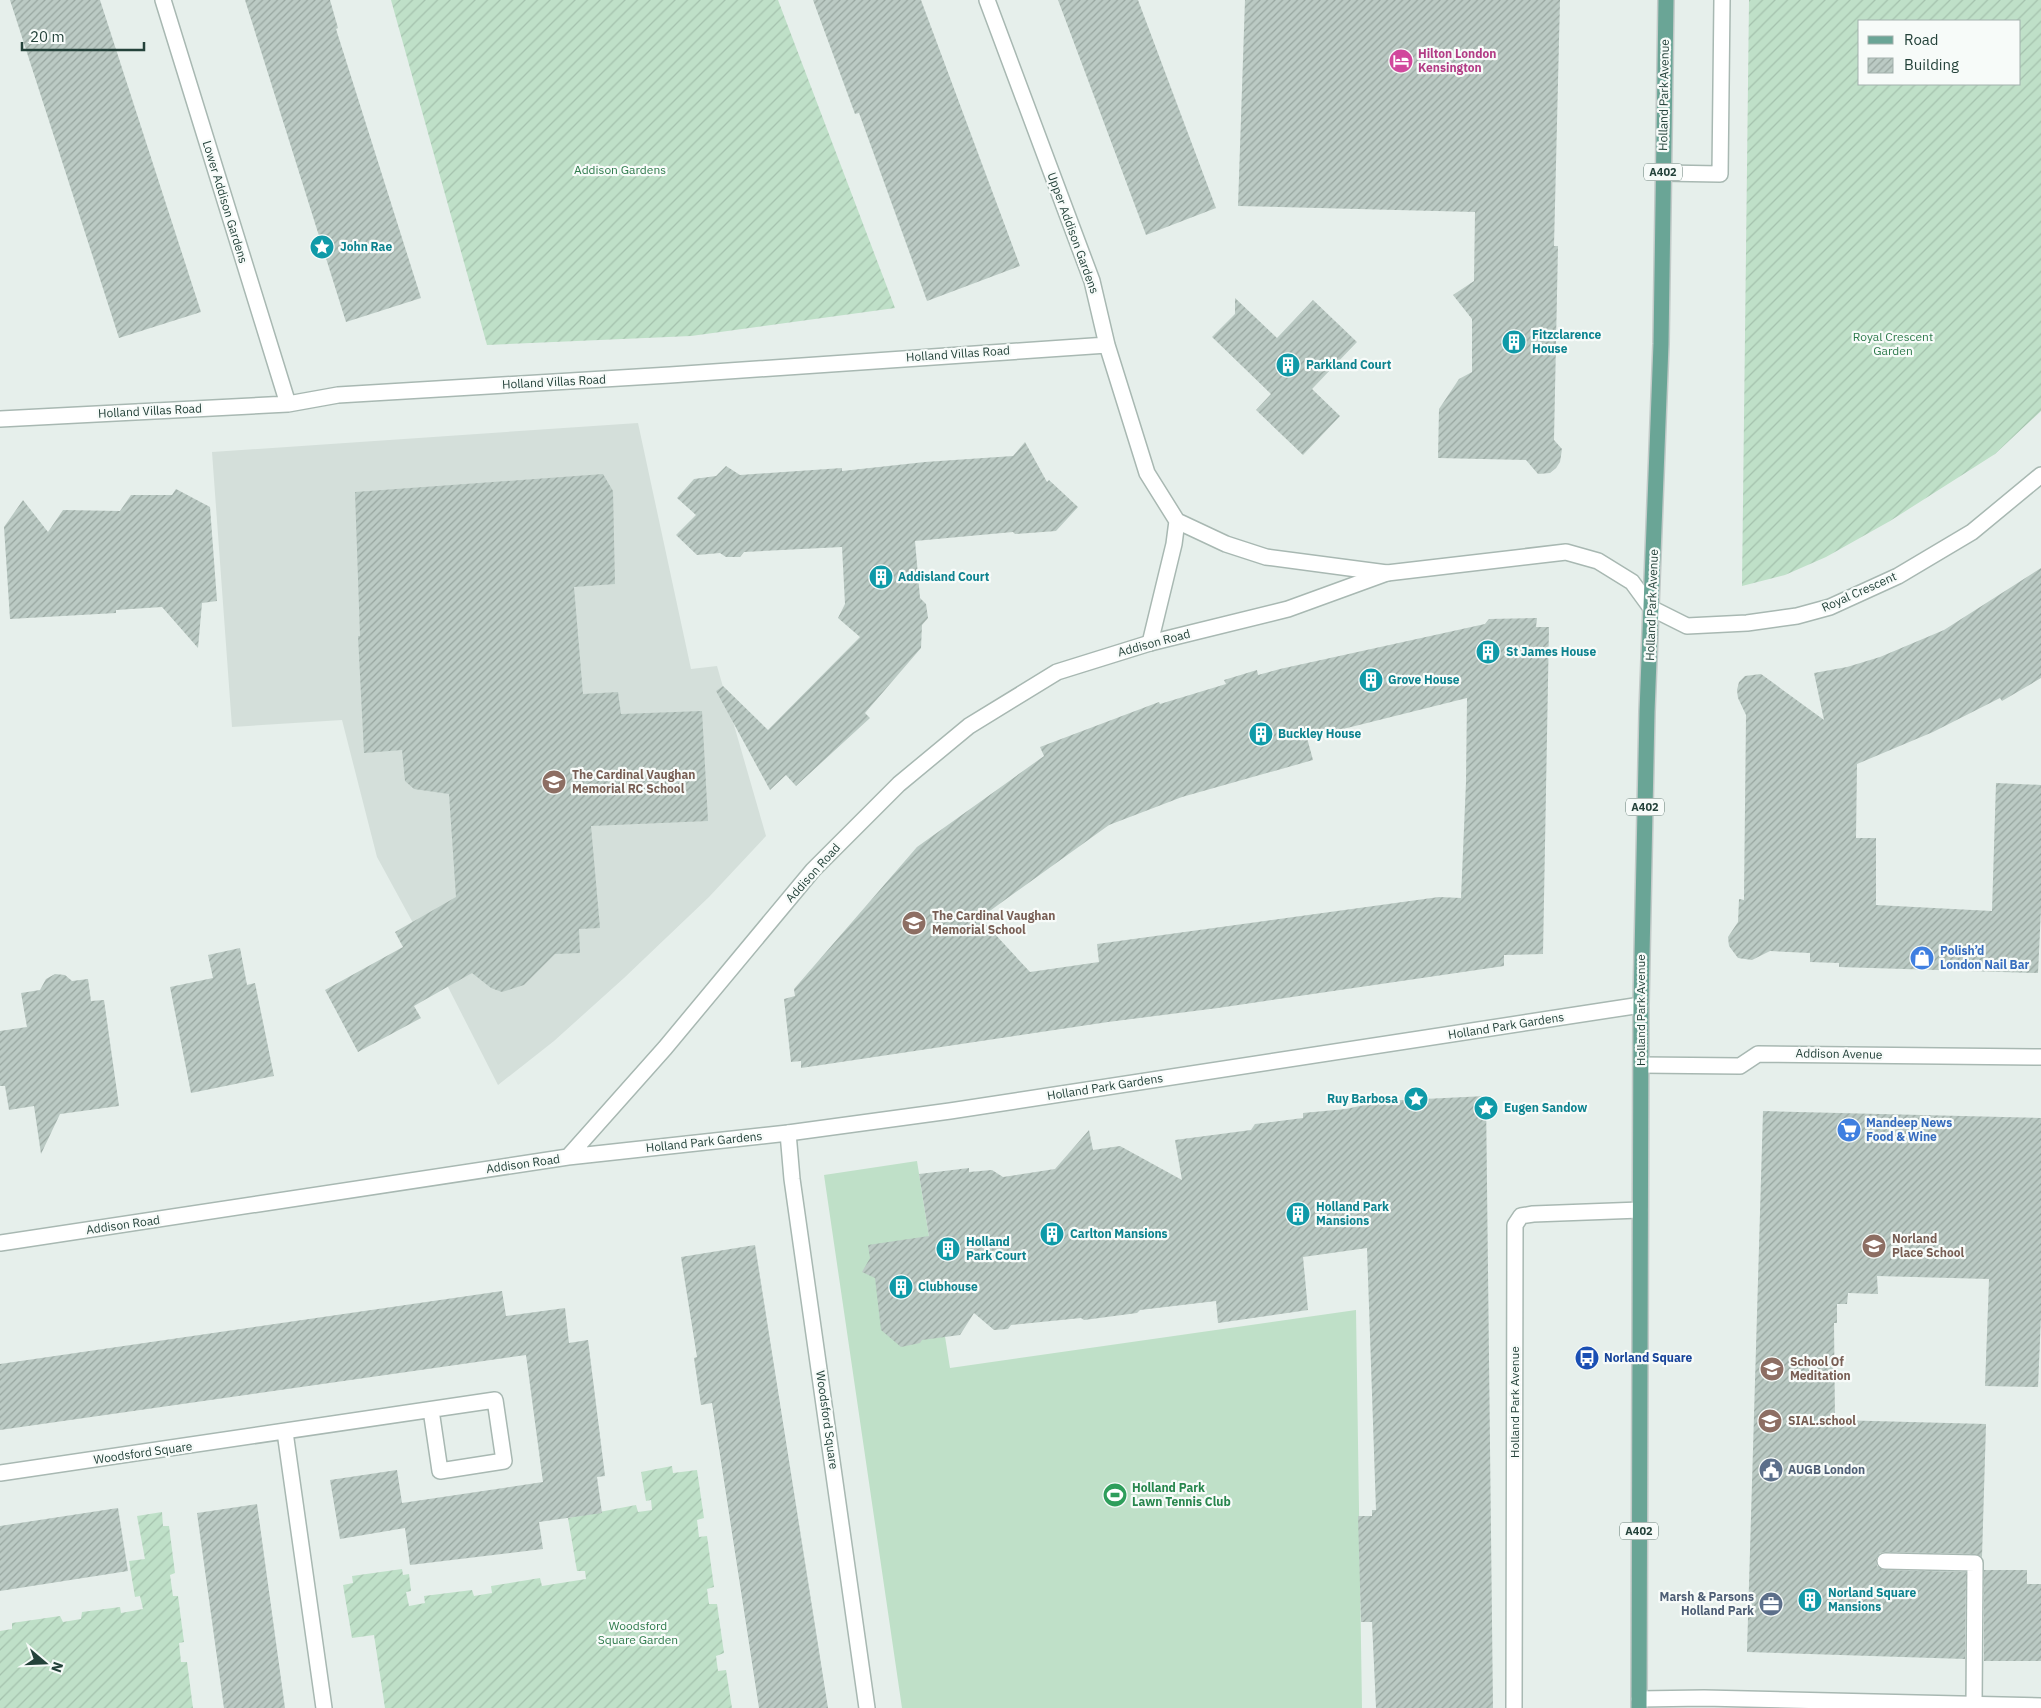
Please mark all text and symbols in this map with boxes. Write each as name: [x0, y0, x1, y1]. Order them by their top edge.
scale bar: [22, 20, 145, 52]
legend: [1858, 20, 2021, 85]
text: 20 m: [30, 27, 65, 46]
text: Road: [1904, 30, 1939, 49]
street label: Holland Park Avenue: [1655, 39, 1672, 151]
place label: Hilton London Kensington: [1418, 46, 1496, 75]
hotel icon: Hilton London Kensington: [1388, 48, 1414, 74]
text: Building: [1904, 55, 1959, 74]
street label: Lower Addison Gardens: [200, 139, 251, 265]
park label: Addison Gardens: [574, 162, 666, 177]
road number: A402: [1644, 163, 1682, 180]
street label: Upper Addison Gardens: [1045, 170, 1102, 296]
place icon: John Rae: [309, 234, 335, 260]
place label: John Rae: [340, 239, 392, 254]
place label: Fitzclarence House: [1532, 327, 1602, 356]
building icon: Fitzclarence House: [1501, 329, 1527, 355]
park label: Royal Crescent Garden: [1853, 329, 1933, 358]
street label: Holland Villas Road: [905, 342, 1010, 365]
building icon: Parkland Court: [1275, 352, 1301, 378]
place label: Parkland Court: [1306, 357, 1392, 372]
street label: Holland Villas Road: [502, 371, 606, 392]
street label: Holland Villas Road: [98, 400, 202, 421]
street label: Holland Park Avenue: [1642, 548, 1661, 661]
building icon: Addisland Court: [868, 564, 894, 590]
street label: Royal Crescent: [1819, 568, 1899, 615]
place label: Addisland Court: [898, 569, 990, 584]
street label: Addison Road: [1116, 626, 1192, 659]
building icon: St James House: [1475, 639, 1501, 665]
place label: St James House: [1506, 644, 1596, 659]
building icon: Grove House: [1358, 667, 1384, 693]
place label: Grove House: [1388, 672, 1460, 687]
building icon: Buckley House: [1248, 721, 1274, 747]
place label: Buckley House: [1278, 726, 1361, 741]
place label: The Cardinal Vaughan Memorial RC School: [572, 767, 695, 796]
school or university icon: The Cardinal Vaughan Memorial RC School: [541, 769, 567, 795]
road number: A402: [1626, 799, 1664, 816]
street label: Addison Road: [782, 840, 843, 905]
place label: The Cardinal Vaughan Memorial School: [932, 908, 1055, 937]
school or university icon: The Cardinal Vaughan Memorial School: [901, 910, 927, 936]
place label: Polish’d London Nail Bar: [1940, 943, 2029, 972]
shop icon: Polish’d London Nail Bar: [1909, 945, 1935, 971]
street label: Holland Park Avenue: [1633, 954, 1648, 1066]
street label: Holland Park Gardens: [1447, 1009, 1565, 1042]
street label: Addison Avenue: [1795, 1045, 1883, 1062]
street label: Holland Park Gardens: [1046, 1070, 1164, 1103]
place icon: Ruy Barbosa: [1403, 1086, 1429, 1112]
place label: Ruy Barbosa: [1327, 1091, 1398, 1106]
place icon: Eugen Sandow: [1473, 1095, 1499, 1121]
place label: Eugen Sandow: [1504, 1100, 1587, 1115]
place label: Mandeep News Food & Wine: [1866, 1115, 1952, 1144]
supermarket icon: Mandeep News Food & Wine: [1836, 1117, 1862, 1143]
street label: Holland Park Gardens: [645, 1128, 763, 1155]
street label: Addison Road: [485, 1151, 561, 1176]
place label: Holland Park Mansions: [1316, 1199, 1389, 1228]
building icon: Holland Park Mansions: [1285, 1201, 1311, 1227]
street label: Addison Road: [85, 1212, 161, 1237]
building icon: Carlton Mansions: [1039, 1221, 1065, 1247]
place label: Carlton Mansions: [1070, 1226, 1168, 1241]
place label: Norland Place School: [1892, 1231, 1964, 1260]
school or university icon: Norland Place School: [1861, 1233, 1887, 1259]
place label: Holland Park Court: [966, 1234, 1027, 1263]
building icon: Holland Park Court: [935, 1236, 961, 1262]
building icon: Clubhouse: [888, 1274, 914, 1300]
place label: Clubhouse: [918, 1279, 978, 1294]
bus stop icon: Norland Square: [1574, 1345, 1600, 1371]
street label: Holland Park Avenue: [1507, 1346, 1522, 1458]
place label: Norland Square: [1604, 1350, 1693, 1365]
place label: School Of Meditation: [1790, 1354, 1851, 1383]
school or university icon: School Of Meditation: [1759, 1356, 1785, 1382]
street label: Woodsford Square: [813, 1370, 842, 1471]
school or university icon: SIAL.school: [1757, 1408, 1783, 1434]
place label: SIAL.school: [1788, 1413, 1856, 1428]
street label: Woodsford Square: [93, 1438, 194, 1467]
public building icon: AUGB London: [1758, 1457, 1784, 1483]
place label: AUGB London: [1788, 1462, 1865, 1477]
place label: Holland Park Lawn Tennis Club: [1132, 1480, 1231, 1509]
sports icon: Holland Park Lawn Tennis Club: [1102, 1482, 1128, 1508]
road number: A402: [1620, 1522, 1658, 1540]
place label: Norland Square Mansions: [1828, 1585, 1917, 1614]
building icon: Norland Square Mansions: [1797, 1587, 1823, 1613]
place label: Marsh & Parsons Holland Park: [1660, 1589, 1754, 1618]
office icon: Marsh & Parsons Holland Park: [1758, 1591, 1784, 1617]
park label: Woodsford Square Garden: [598, 1618, 678, 1647]
north arrow: [20, 1638, 70, 1688]
text: N: [47, 1660, 67, 1675]

